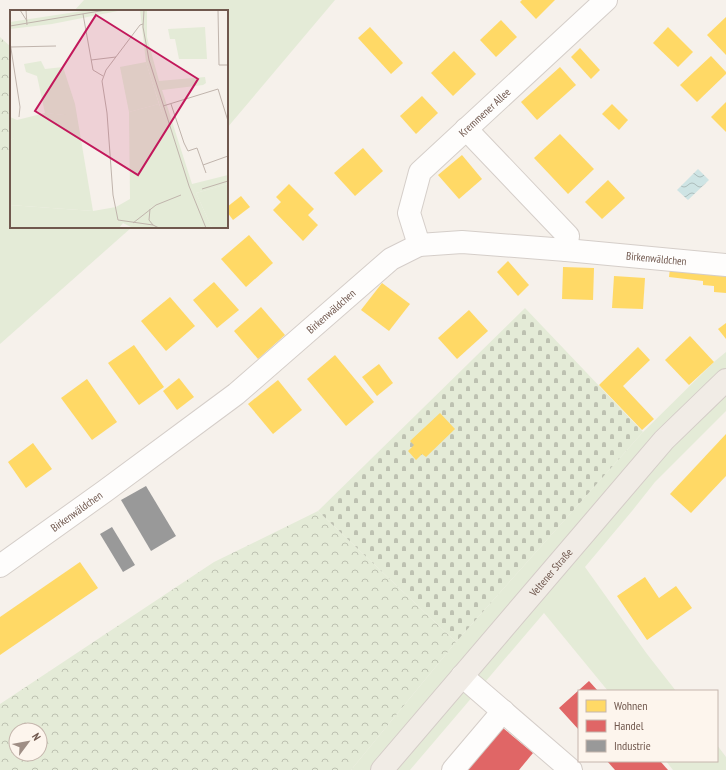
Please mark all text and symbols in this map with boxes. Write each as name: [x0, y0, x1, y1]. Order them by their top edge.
inset map: [10, 10, 228, 228]
street label: Kremmener Allee: [456, 85, 514, 140]
street label: Birkenwäldchen: [625, 249, 687, 268]
street label: Birkenwäldchen: [304, 286, 359, 336]
street label: Birkenwäldchen: [48, 488, 105, 535]
street label: Veltener Straße: [526, 545, 576, 600]
legend: [578, 690, 718, 762]
text: Wohnen: [614, 698, 648, 713]
text: Handel: [614, 718, 644, 733]
north arrow: [8, 722, 48, 762]
text: N: [29, 730, 44, 743]
text: Industrie: [614, 738, 651, 753]

